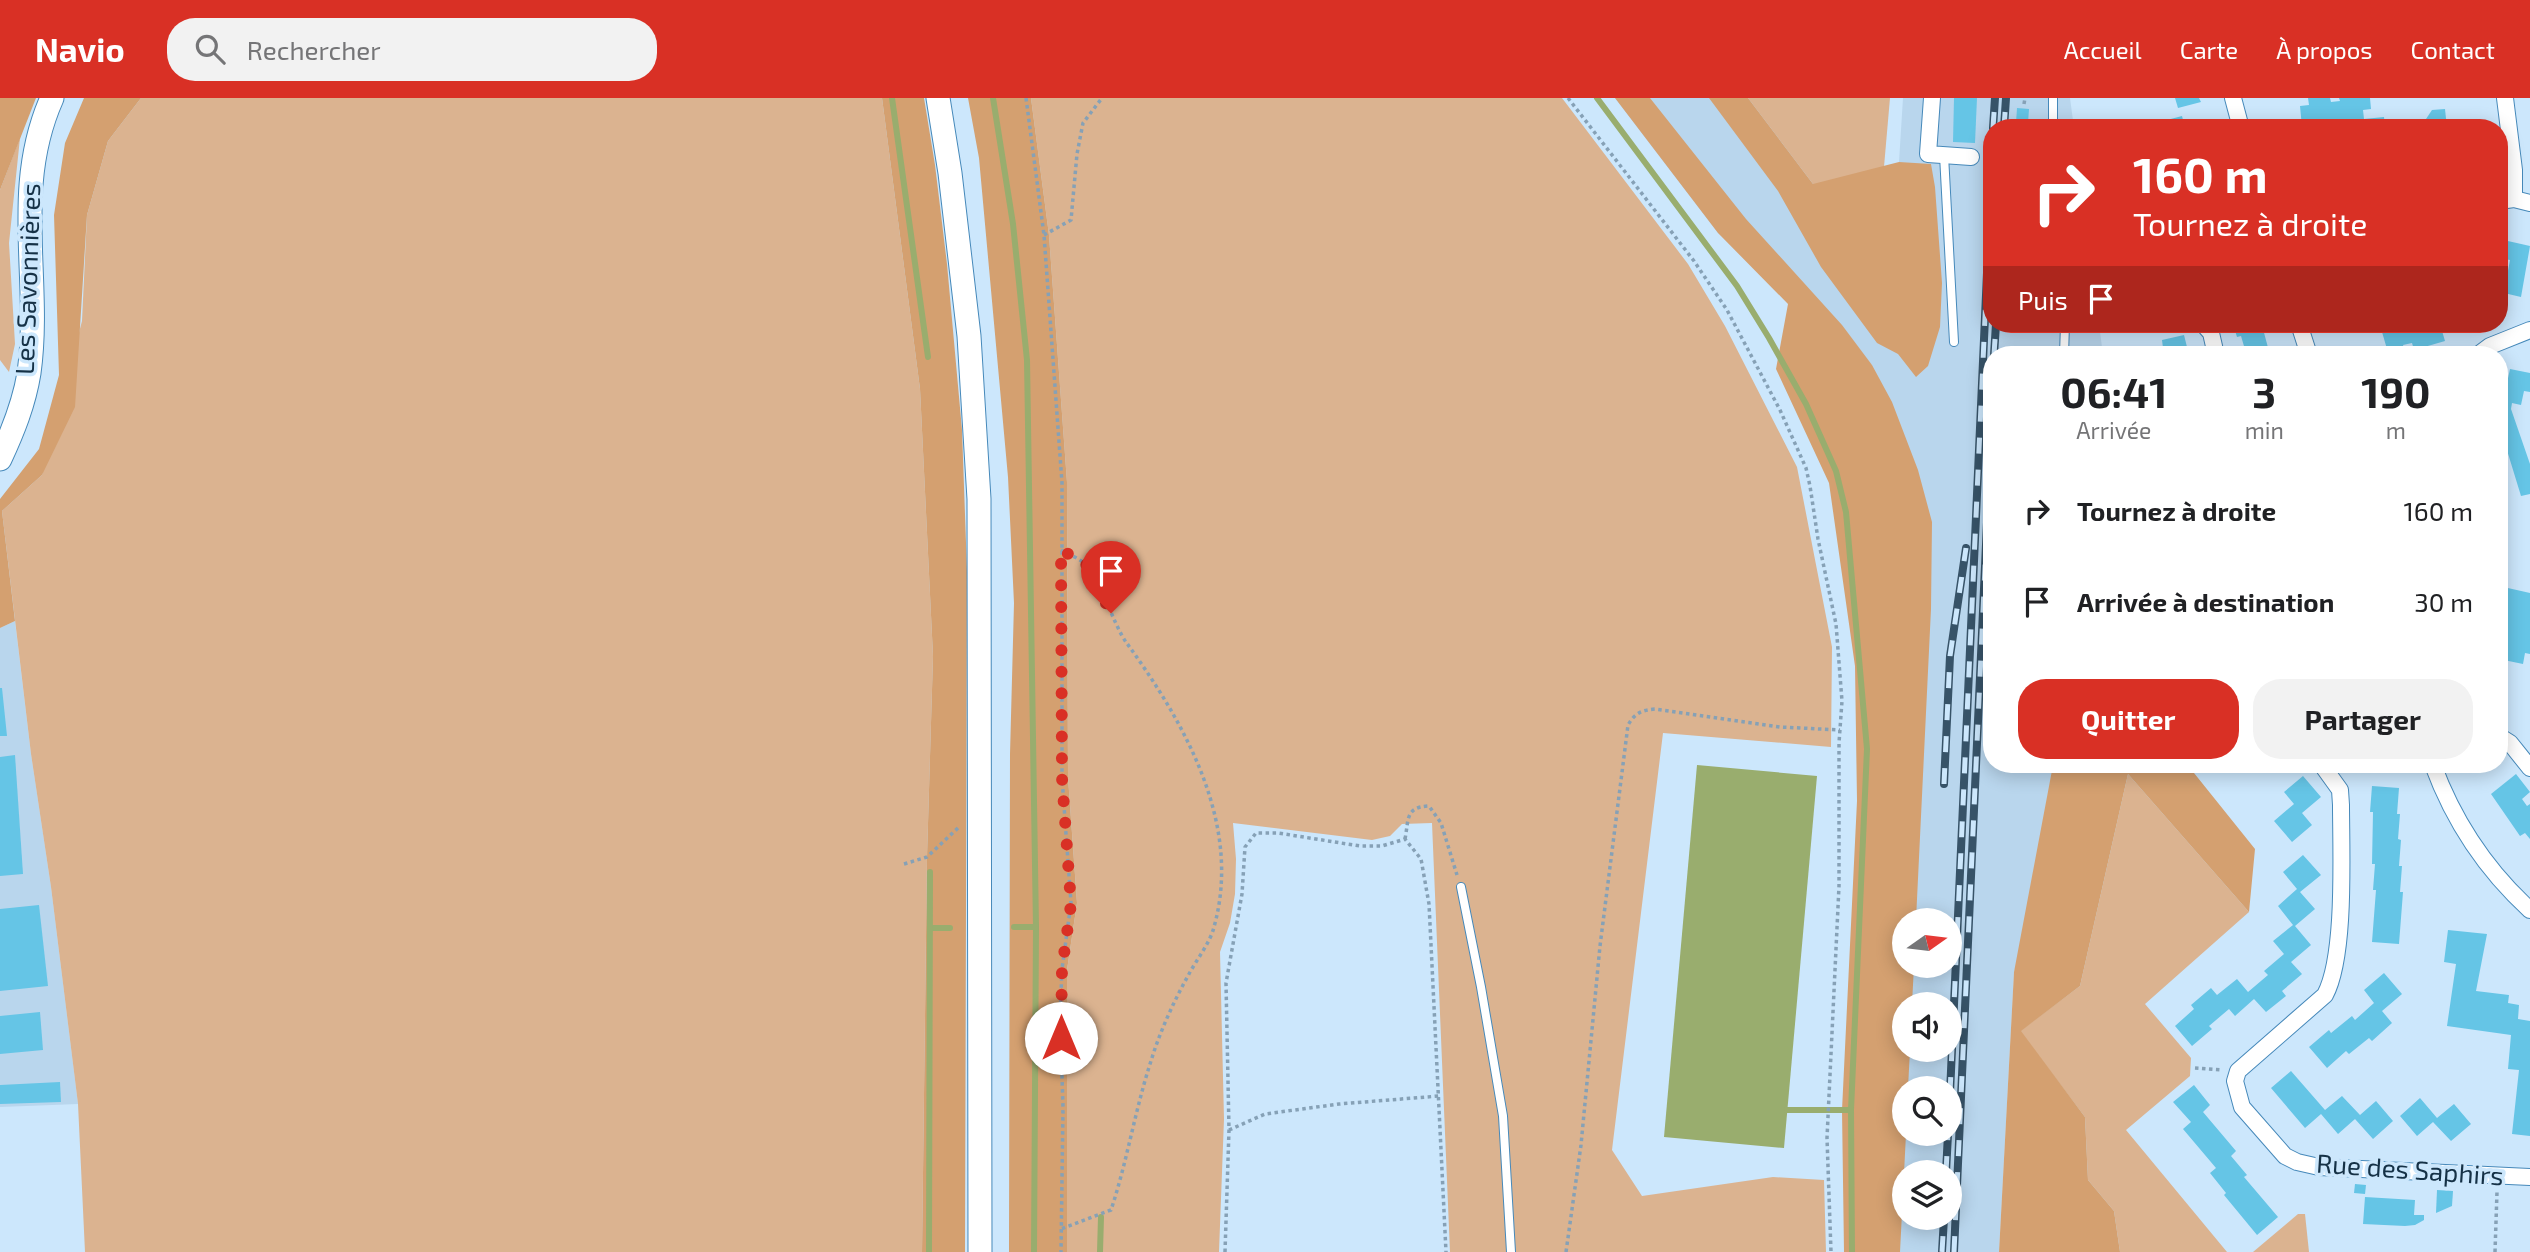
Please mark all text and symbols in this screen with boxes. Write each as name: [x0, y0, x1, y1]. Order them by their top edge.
search box: [167, 18, 657, 81]
text: Navio: [35, 29, 125, 69]
icon: search: [191, 30, 229, 68]
text: Rechercher: [247, 34, 381, 65]
text: Accueil: [2064, 35, 2142, 64]
text: Carte: [2180, 35, 2238, 64]
text: À propos: [2276, 35, 2373, 64]
text: Contact: [2411, 35, 2495, 64]
text: 160 m: [2133, 144, 2268, 203]
icon: right: [2018, 147, 2109, 238]
street label: Les Savonnières: [8, 183, 45, 375]
text: Tournez à droite: [2133, 204, 2367, 242]
icon: arrive: [2082, 280, 2120, 318]
text: Puis: [2018, 284, 2068, 315]
text: 06:41: [2060, 366, 2167, 416]
text: 3: [2252, 366, 2276, 416]
text: 190: [2361, 366, 2431, 416]
text: Arrivée: [2076, 416, 2151, 444]
text: min: [2245, 416, 2284, 444]
text: m: [2386, 416, 2406, 444]
icon: right: [2018, 492, 2056, 530]
text: Tournez à droite: [2077, 495, 2276, 526]
text: 160 m: [2404, 495, 2473, 526]
pin: [1081, 541, 1141, 613]
icon: arrive: [1092, 552, 1130, 590]
icon: arrive: [2018, 583, 2056, 621]
text: Arrivée à destination: [2077, 586, 2334, 617]
text: 30 m: [2414, 586, 2473, 617]
button: Quitter: [2018, 679, 2239, 759]
button: Partager: [2253, 679, 2473, 759]
north arrow: [1892, 908, 1962, 978]
map controls: [1892, 908, 1962, 1230]
button: sound: [1892, 992, 1962, 1062]
position arrow: [1024, 1001, 1098, 1075]
button: search: [1892, 1076, 1962, 1146]
street label: Rue des Saphirs: [2315, 1146, 2505, 1191]
button: layers: [1892, 1160, 1962, 1230]

